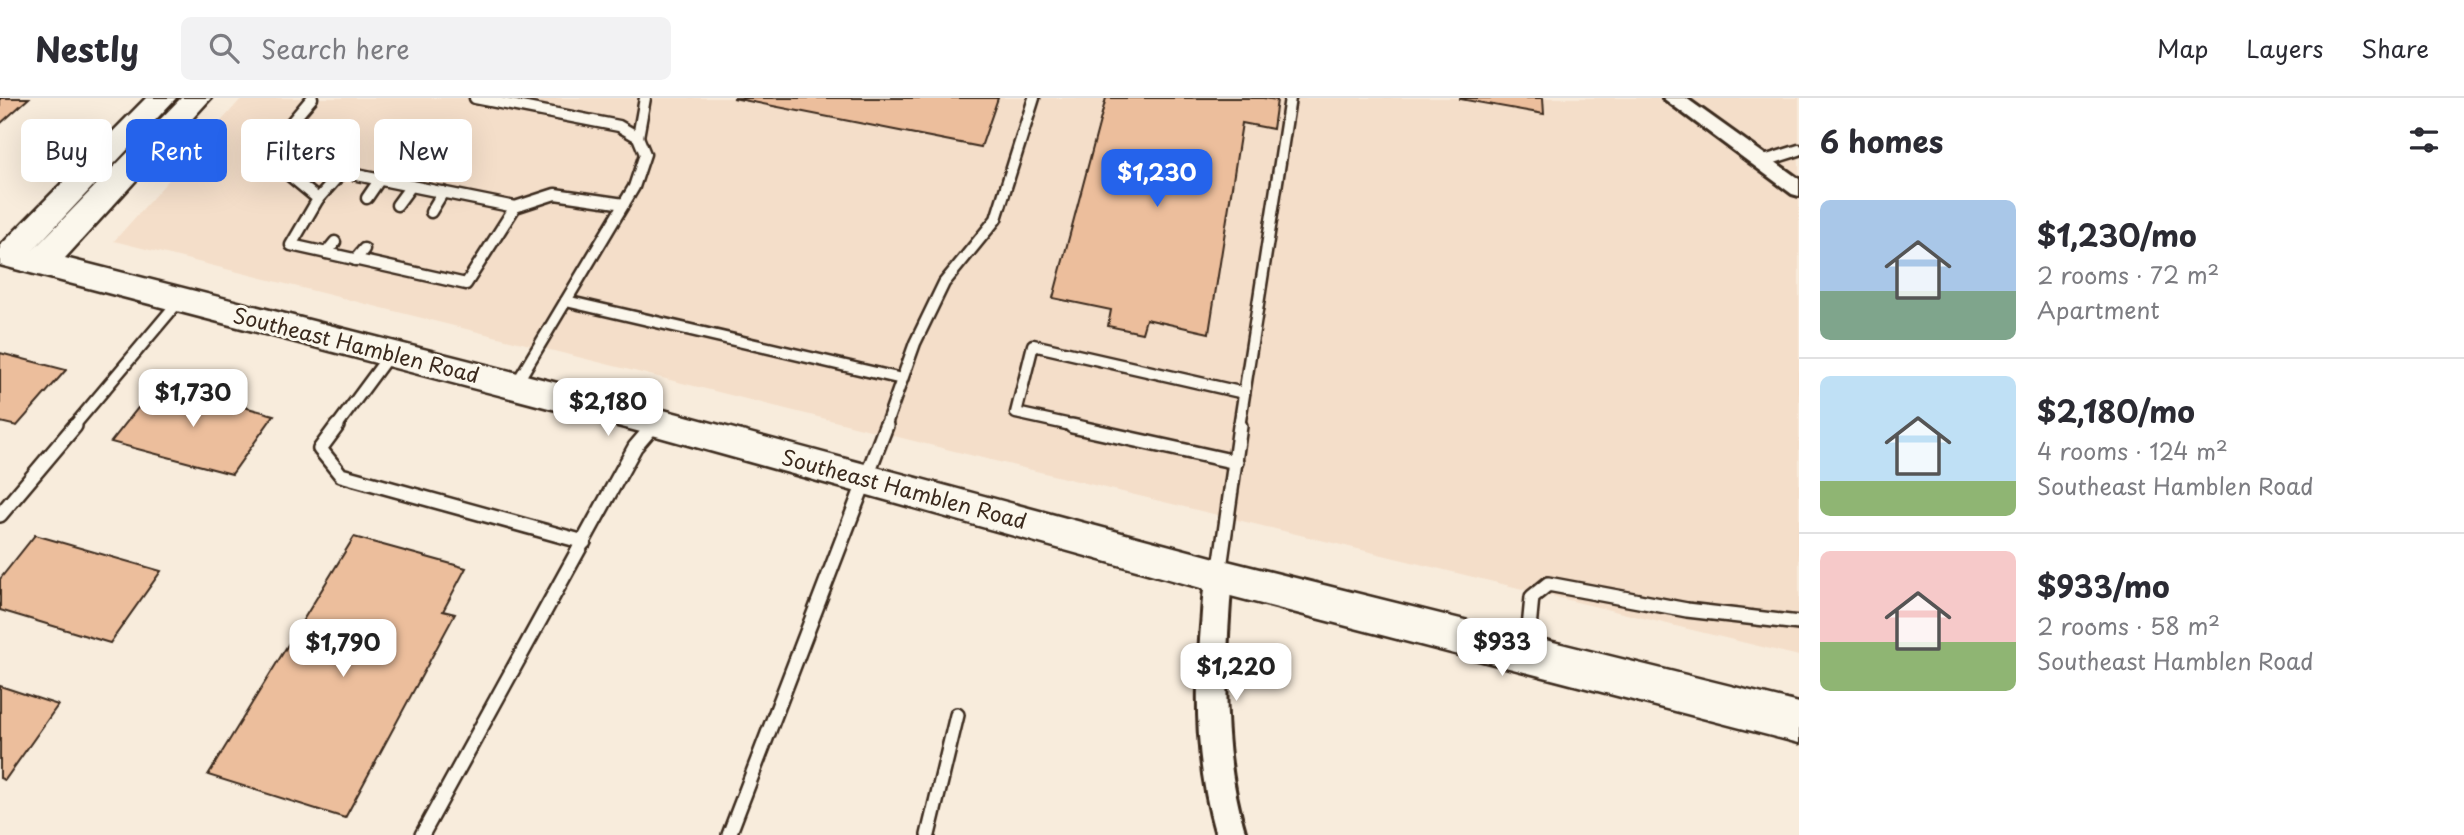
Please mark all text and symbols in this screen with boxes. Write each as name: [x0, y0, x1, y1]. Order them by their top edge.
search box: [181, 17, 671, 80]
text: Nestly: [35, 23, 139, 73]
icon: search: [205, 29, 243, 67]
text: Search here: [261, 29, 410, 68]
text: Map: [2157, 30, 2208, 66]
text: Layers: [2246, 30, 2323, 66]
text: Share: [2361, 30, 2429, 66]
text: 6 homes: [1820, 118, 1943, 163]
chip: Buy: [21, 119, 112, 182]
chip: Rent: [126, 119, 227, 182]
chip: Filters: [241, 119, 360, 182]
chip: New: [374, 119, 472, 182]
icon: filters: [2405, 121, 2443, 159]
pin: $1,230: [1100, 150, 1214, 209]
text: $1,230: [1117, 154, 1197, 189]
text: $1,230/mo: [2037, 212, 2197, 257]
icon: home: [1876, 228, 1960, 312]
text: 2 rooms · 72 m²: [2037, 257, 2219, 292]
text: Apartment: [2037, 292, 2160, 327]
street label: Southeast Hamblen Road: [230, 298, 483, 390]
pin: $1,730: [136, 370, 250, 429]
text: $1,730: [155, 374, 231, 409]
pin: $2,180: [551, 378, 665, 438]
text: $2,180: [569, 383, 647, 418]
text: $2,180/mo: [2037, 388, 2195, 433]
icon: home: [1876, 404, 1960, 488]
text: 4 rooms · 124 m²: [2037, 433, 2228, 468]
street label: Southeast Hamblen Road: [778, 440, 1031, 536]
text: Southeast Hamblen Road: [2037, 468, 2314, 503]
text: $933/mo: [2037, 563, 2170, 608]
icon: home: [1876, 579, 1960, 663]
text: 2 rooms · 58 m²: [2037, 608, 2220, 643]
pin: $933: [1461, 618, 1543, 678]
pin: $1,790: [286, 620, 400, 679]
text: $933: [1473, 623, 1531, 658]
text: $1,790: [305, 624, 381, 659]
text: Southeast Hamblen Road: [2037, 643, 2314, 678]
pin: $1,220: [1179, 644, 1293, 703]
text: $1,220: [1196, 648, 1276, 683]

